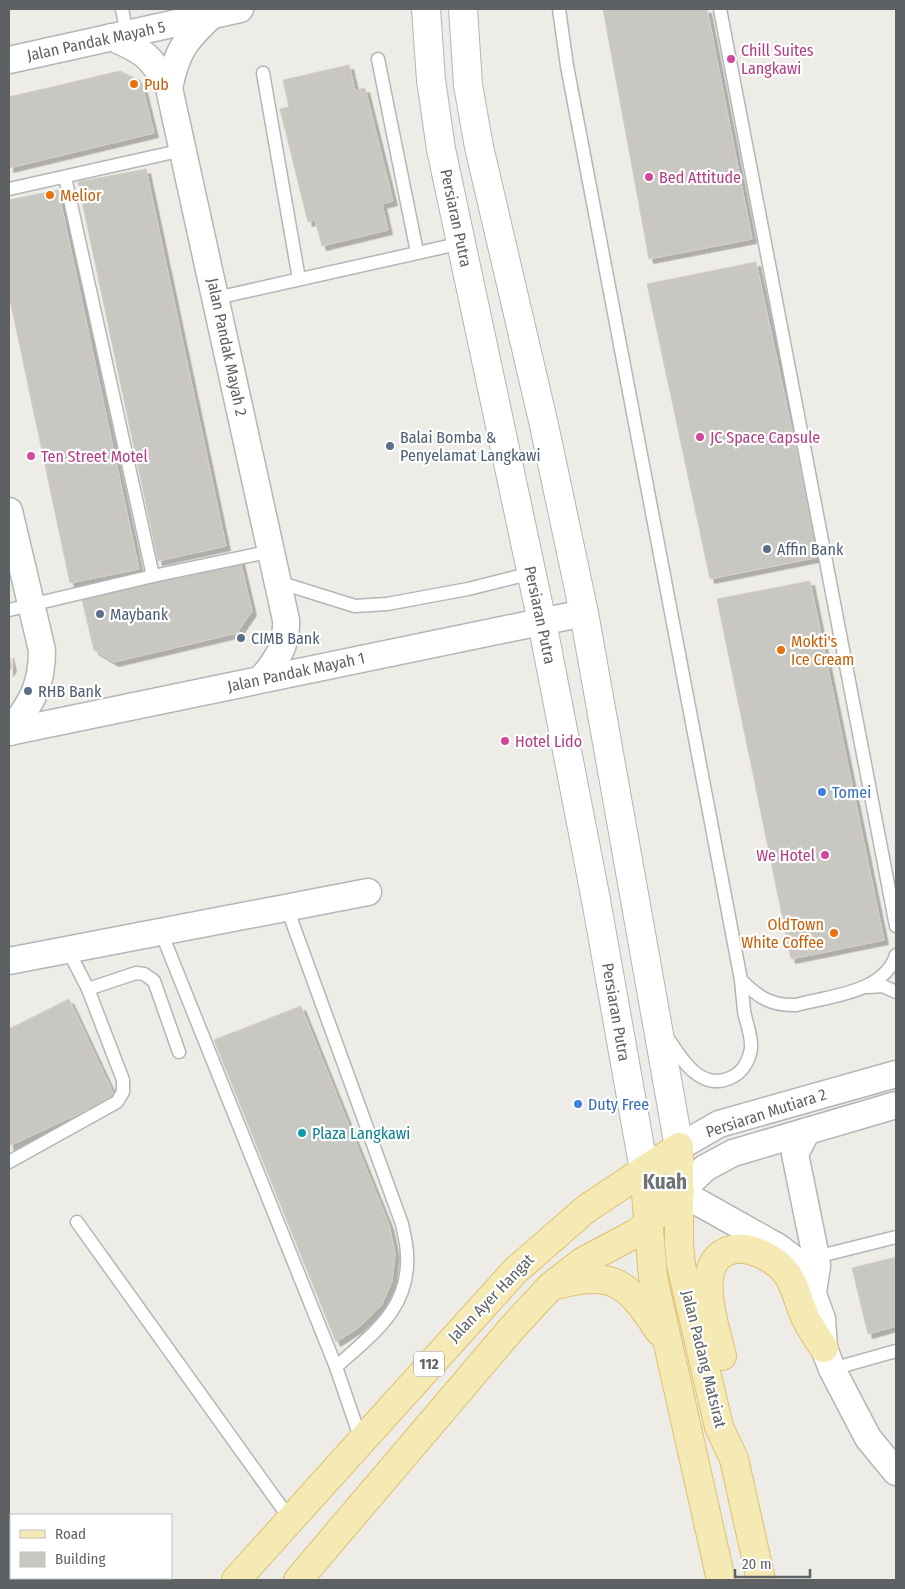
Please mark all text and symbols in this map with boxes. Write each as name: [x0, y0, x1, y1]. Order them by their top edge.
street label: Jalan Pandak Mayah 5: [25, 17, 167, 65]
place label: Chill Suites Langkawi: [741, 41, 814, 78]
marker: Chill Suites Langkawi: [725, 53, 737, 65]
place label: Pub: [144, 75, 169, 94]
marker: Pub: [128, 78, 140, 90]
street label: Persiaran Putra: [436, 167, 476, 269]
place label: Bed Attitude: [659, 168, 741, 187]
marker: Bed Attitude: [643, 171, 655, 183]
place label: Melior: [60, 186, 102, 205]
marker: Melior: [44, 189, 56, 201]
street label: Jalan Pandak Mayah 2: [203, 276, 251, 418]
place label: Balai Bomba & Penyelamat Langkawi: [400, 428, 540, 465]
place label: JC Space Capsule: [710, 428, 820, 447]
marker: JC Space Capsule: [694, 431, 706, 443]
marker: Balai Bomba & Penyelamat Langkawi: [384, 440, 396, 452]
place label: Ten Street Motel: [41, 447, 148, 466]
marker: Ten Street Motel: [25, 450, 37, 462]
place label: Affin Bank: [777, 540, 844, 559]
marker: Affin Bank: [761, 543, 773, 555]
street label: Persiaran Putra: [520, 564, 560, 666]
place label: Maybank: [110, 605, 169, 624]
marker: Maybank: [94, 608, 106, 620]
place label: CIMB Bank: [251, 629, 320, 648]
marker: CIMB Bank: [235, 632, 247, 644]
place label: Mokti's Ice Cream: [791, 632, 854, 669]
marker: Mokti's Ice Cream: [775, 644, 787, 656]
street label: Jalan Pandak Mayah 1: [226, 648, 366, 696]
place label: RHB Bank: [38, 682, 102, 701]
marker: RHB Bank: [22, 685, 34, 697]
place label: Hotel Lido: [515, 732, 582, 751]
marker: Hotel Lido: [499, 735, 511, 747]
place label: Tomei: [832, 783, 871, 802]
marker: Tomei: [816, 786, 828, 798]
place label: We Hotel: [756, 846, 815, 865]
marker: We Hotel: [819, 849, 831, 861]
place label: OldTown White Coffee: [741, 915, 824, 952]
marker: OldTown White Coffee: [828, 927, 840, 939]
street label: Persiaran Putra: [598, 961, 634, 1063]
street label: Persiaran Mutiara 2: [703, 1085, 829, 1141]
place label: Duty Free: [588, 1095, 649, 1114]
marker: Duty Free: [572, 1098, 584, 1110]
place label: Plaza Langkawi: [312, 1124, 410, 1143]
marker: Plaza Langkawi: [296, 1127, 308, 1139]
district label: Kuah: [643, 1169, 687, 1195]
street label: Jalan Ayer Hangat: [444, 1249, 538, 1346]
street label: Jalan Padang Matsirat: [678, 1288, 730, 1431]
road number: 112: [414, 1352, 444, 1376]
legend: [10, 1514, 172, 1579]
text: Road: [55, 1525, 86, 1543]
scale bar: [735, 1546, 810, 1578]
text: Building: [55, 1550, 106, 1568]
text: 20 m: [742, 1555, 772, 1573]

